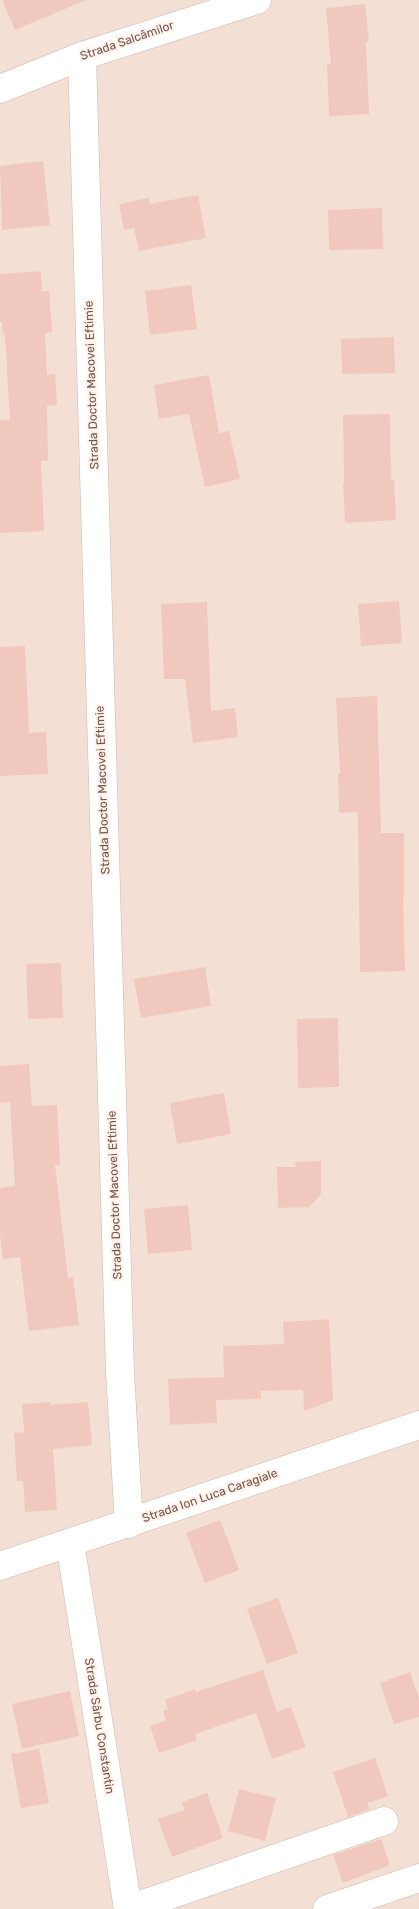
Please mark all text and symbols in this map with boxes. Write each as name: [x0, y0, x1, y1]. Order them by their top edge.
street label: Strada Salcâmilor: [78, 18, 176, 64]
street label: Strada Doctor Macovei Eftimie: [82, 300, 102, 470]
street label: Strada Doctor Macovei Eftimie: [93, 705, 113, 875]
street label: Strada Doctor Macovei Eftimie: [105, 1110, 125, 1280]
street label: Strada Ion Luca Caragiale: [140, 1466, 280, 1526]
street label: Strada Sârbu Constantin: [81, 1657, 117, 1795]

